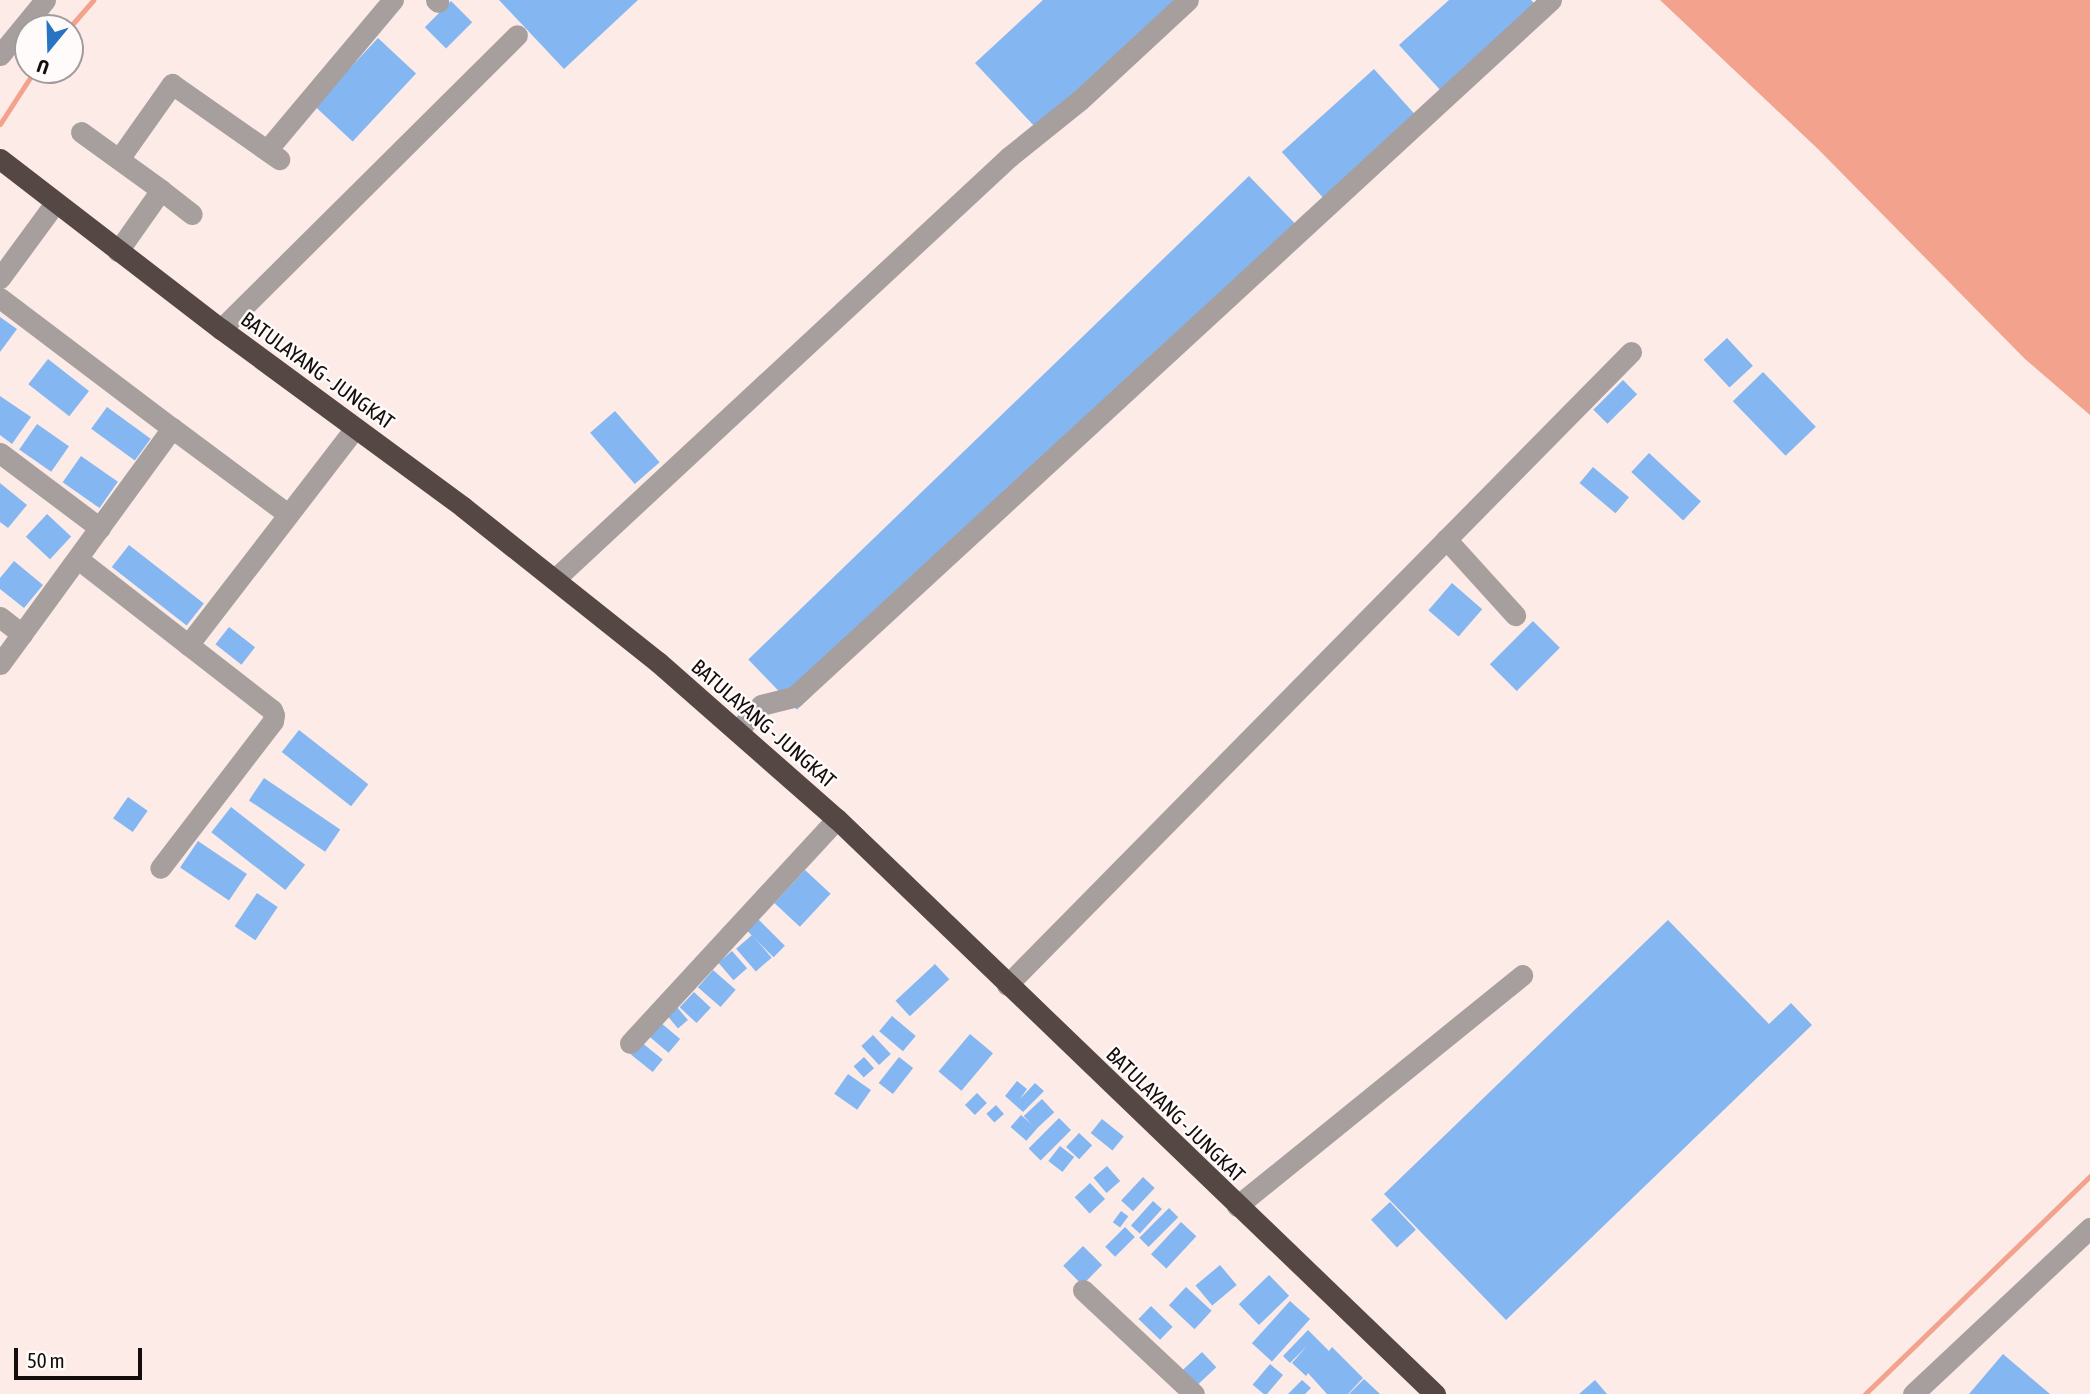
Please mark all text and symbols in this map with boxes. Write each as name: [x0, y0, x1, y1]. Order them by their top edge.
north arrow: [14, 14, 84, 84]
text: U: [34, 55, 52, 79]
street label: BATULAYANG - JUNGKAT: [237, 306, 399, 434]
street label: BATULAYANG - JUNGKAT: [687, 653, 841, 793]
street label: BATULAYANG - JUNGKAT: [1101, 1041, 1251, 1187]
scale bar: [18, 1334, 145, 1378]
text: 50 m: [27, 1348, 65, 1372]

